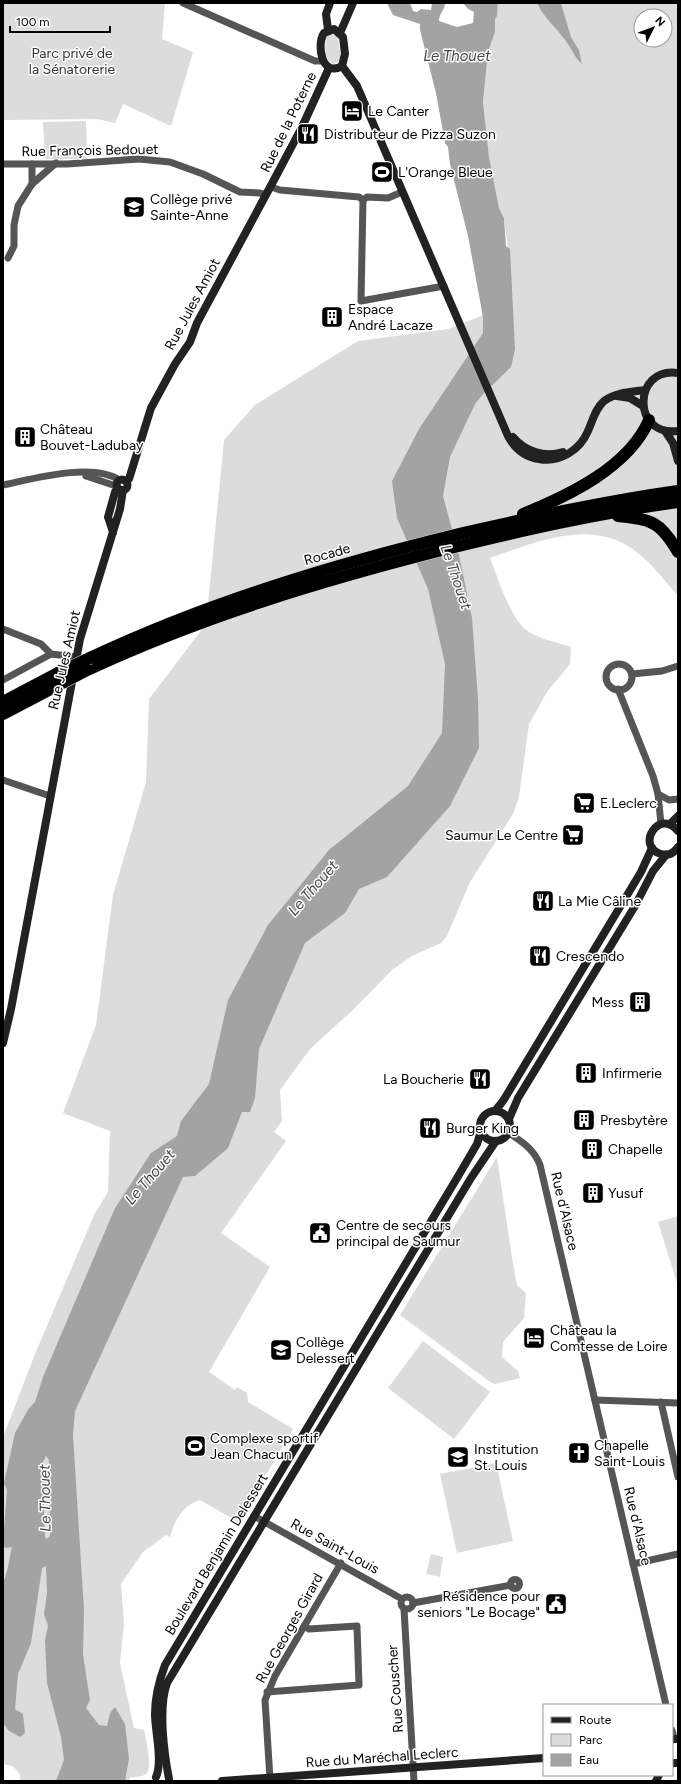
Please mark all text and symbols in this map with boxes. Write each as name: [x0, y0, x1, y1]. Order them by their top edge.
scale bar: [10, 8, 110, 34]
north arrow: [633, 8, 673, 48]
text: N: [652, 14, 668, 29]
text: 100 m: [16, 15, 50, 29]
park label: Parc privé de la Sénatorerie: [29, 45, 115, 78]
water label: Le Thouet: [423, 47, 491, 65]
street label: Rue de la Poterne: [257, 69, 320, 175]
hotel icon: Le Canter: [339, 98, 365, 124]
place label: Le Canter: [368, 103, 429, 120]
restaurant icon: Distributeur de Pizza Suzon: [295, 121, 321, 147]
place label: Distributeur de Pizza Suzon: [324, 126, 496, 143]
street label: Rue François Bedouet: [21, 141, 159, 160]
sports icon: L'Orange Bleue: [369, 159, 395, 185]
place label: L'Orange Bleue: [398, 164, 493, 181]
place label: Collège privé Sainte-Anne: [150, 191, 233, 224]
school or university icon: Collège privé Sainte-Anne: [121, 194, 147, 220]
street label: Rue Jules Amiot: [161, 255, 224, 353]
place label: Espace André Lacaze: [348, 301, 433, 334]
building icon: Espace André Lacaze: [319, 304, 345, 330]
place label: Château Bouvet-Ladubay: [40, 421, 144, 454]
building icon: Château Bouvet-Ladubay: [12, 424, 38, 450]
street label: Rocade: [302, 540, 353, 569]
water label: Le Thouet: [437, 542, 476, 612]
street label: Rue Jules Amiot: [45, 609, 84, 711]
supermarket icon: E.Leclerc: [571, 790, 597, 816]
place label: E.Leclerc: [600, 795, 657, 812]
supermarket icon: Saumur Le Centre: [560, 822, 586, 848]
place label: Saumur Le Centre: [445, 827, 558, 844]
water label: Le Thouet: [284, 856, 342, 919]
restaurant icon: La Mie Câline: [530, 888, 556, 914]
place label: La Mie Câline: [558, 893, 641, 910]
restaurant icon: Crescendo: [527, 943, 553, 969]
place label: Crescendo: [556, 948, 624, 965]
building icon: Mess: [627, 989, 653, 1015]
place label: Mess: [591, 994, 624, 1011]
building icon: Infirmerie: [573, 1060, 599, 1086]
place label: Infirmerie: [602, 1065, 662, 1082]
restaurant icon: La Boucherie: [467, 1066, 493, 1092]
place label: La Boucherie: [383, 1071, 464, 1088]
building icon: Presbytère: [571, 1107, 597, 1133]
place label: Presbytère: [600, 1112, 668, 1129]
restaurant icon: Burger King: [417, 1115, 443, 1141]
place label: Burger King: [446, 1120, 519, 1137]
building icon: Chapelle: [579, 1136, 605, 1162]
place label: Chapelle: [608, 1141, 663, 1158]
water label: Le Thouet: [121, 1145, 179, 1208]
street label: Rue d'Alsace: [547, 1170, 582, 1252]
building icon: Yusuf: [580, 1180, 606, 1206]
place label: Yusuf: [608, 1185, 644, 1202]
place label: Centre de secours principal de Saumur: [336, 1217, 460, 1250]
public building icon: Centre de secours principal de Saumur: [307, 1220, 333, 1246]
place label: Château la Comtesse de Loire: [550, 1322, 668, 1355]
hotel icon: Château la Comtesse de Loire: [521, 1325, 547, 1351]
place label: Collège Delessert: [296, 1334, 355, 1367]
school or university icon: Collège Delessert: [268, 1337, 294, 1363]
place label: Complexe sportif Jean Chacun: [210, 1430, 319, 1463]
sports icon: Complexe sportif Jean Chacun: [182, 1433, 208, 1459]
place label: Chapelle Saint-Louis: [594, 1437, 665, 1470]
church icon: Chapelle Saint-Louis: [566, 1440, 592, 1466]
place label: Institution St. Louis: [474, 1441, 538, 1474]
school or university icon: Institution St. Louis: [445, 1444, 471, 1470]
water label: Le Thouet: [35, 1464, 55, 1532]
street label: Boulevard Benjamin Delessert: [161, 1470, 272, 1638]
street label: Rue d'Alsace: [620, 1485, 655, 1567]
street label: Rue Saint-Louis: [288, 1515, 382, 1578]
street label: Rue Georges Girard: [252, 1570, 327, 1686]
place label: Résidence pour seniors "Le Bocage": [417, 1588, 540, 1621]
public building icon: Résidence pour seniors "Le Bocage": [543, 1591, 569, 1617]
street label: Rue Couscher: [384, 1644, 407, 1733]
legend: [543, 1704, 673, 1776]
text: Route: [579, 1713, 612, 1727]
text: Parc: [579, 1733, 603, 1747]
street label: Rue du Maréchal Leclerc: [305, 1744, 459, 1771]
text: Eau: [579, 1753, 599, 1767]

